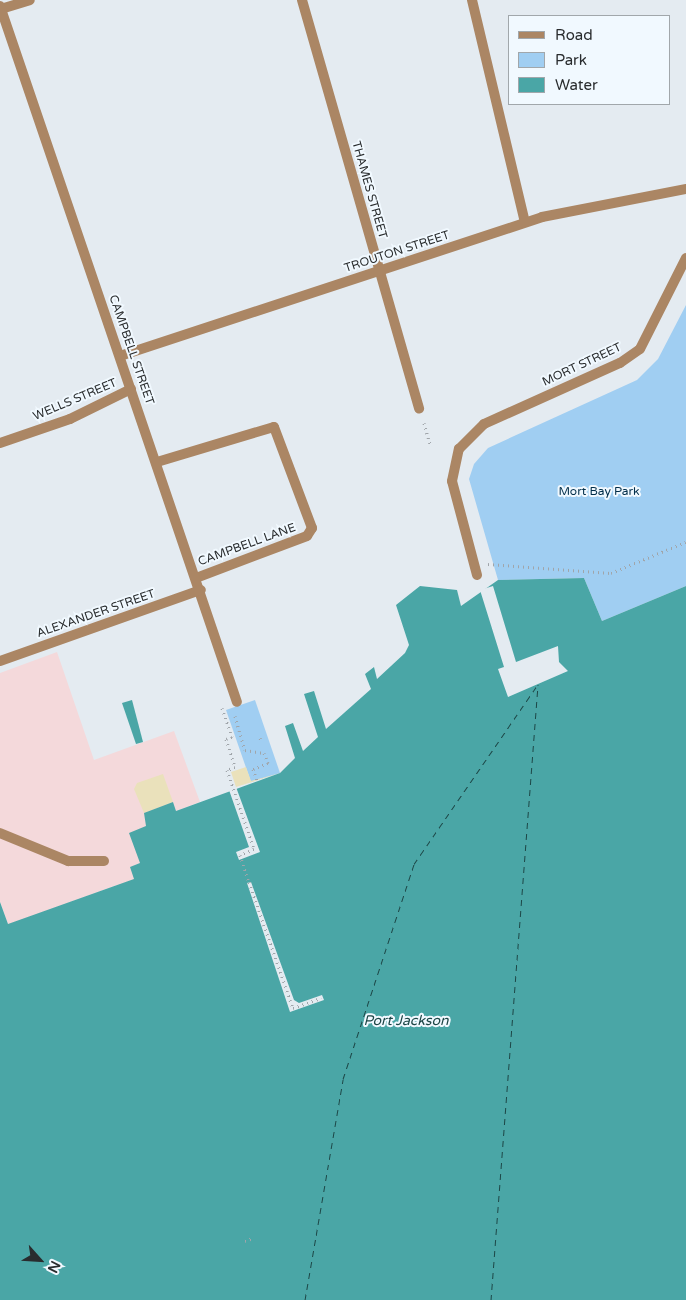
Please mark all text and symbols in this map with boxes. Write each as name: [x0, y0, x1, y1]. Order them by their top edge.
legend: [508, 15, 671, 105]
text: Road: [555, 26, 593, 44]
text: Park: [555, 51, 587, 69]
text: Water: [555, 76, 598, 94]
street label: THAMES STREET: [348, 140, 390, 240]
street label: TROUTON STREET: [343, 228, 451, 276]
street label: CAMPBELL STREET: [105, 293, 157, 407]
street label: MORT STREET: [540, 340, 624, 390]
street label: WELLS STREET: [31, 376, 119, 424]
park label: Mort Bay Park: [558, 485, 640, 499]
street label: CAMPBELL LANE: [196, 521, 298, 569]
street label: ALEXANDER STREET: [35, 587, 157, 641]
water label: Port Jackson: [363, 1013, 449, 1029]
north arrow: [15, 1235, 65, 1285]
text: N: [44, 1258, 64, 1276]

